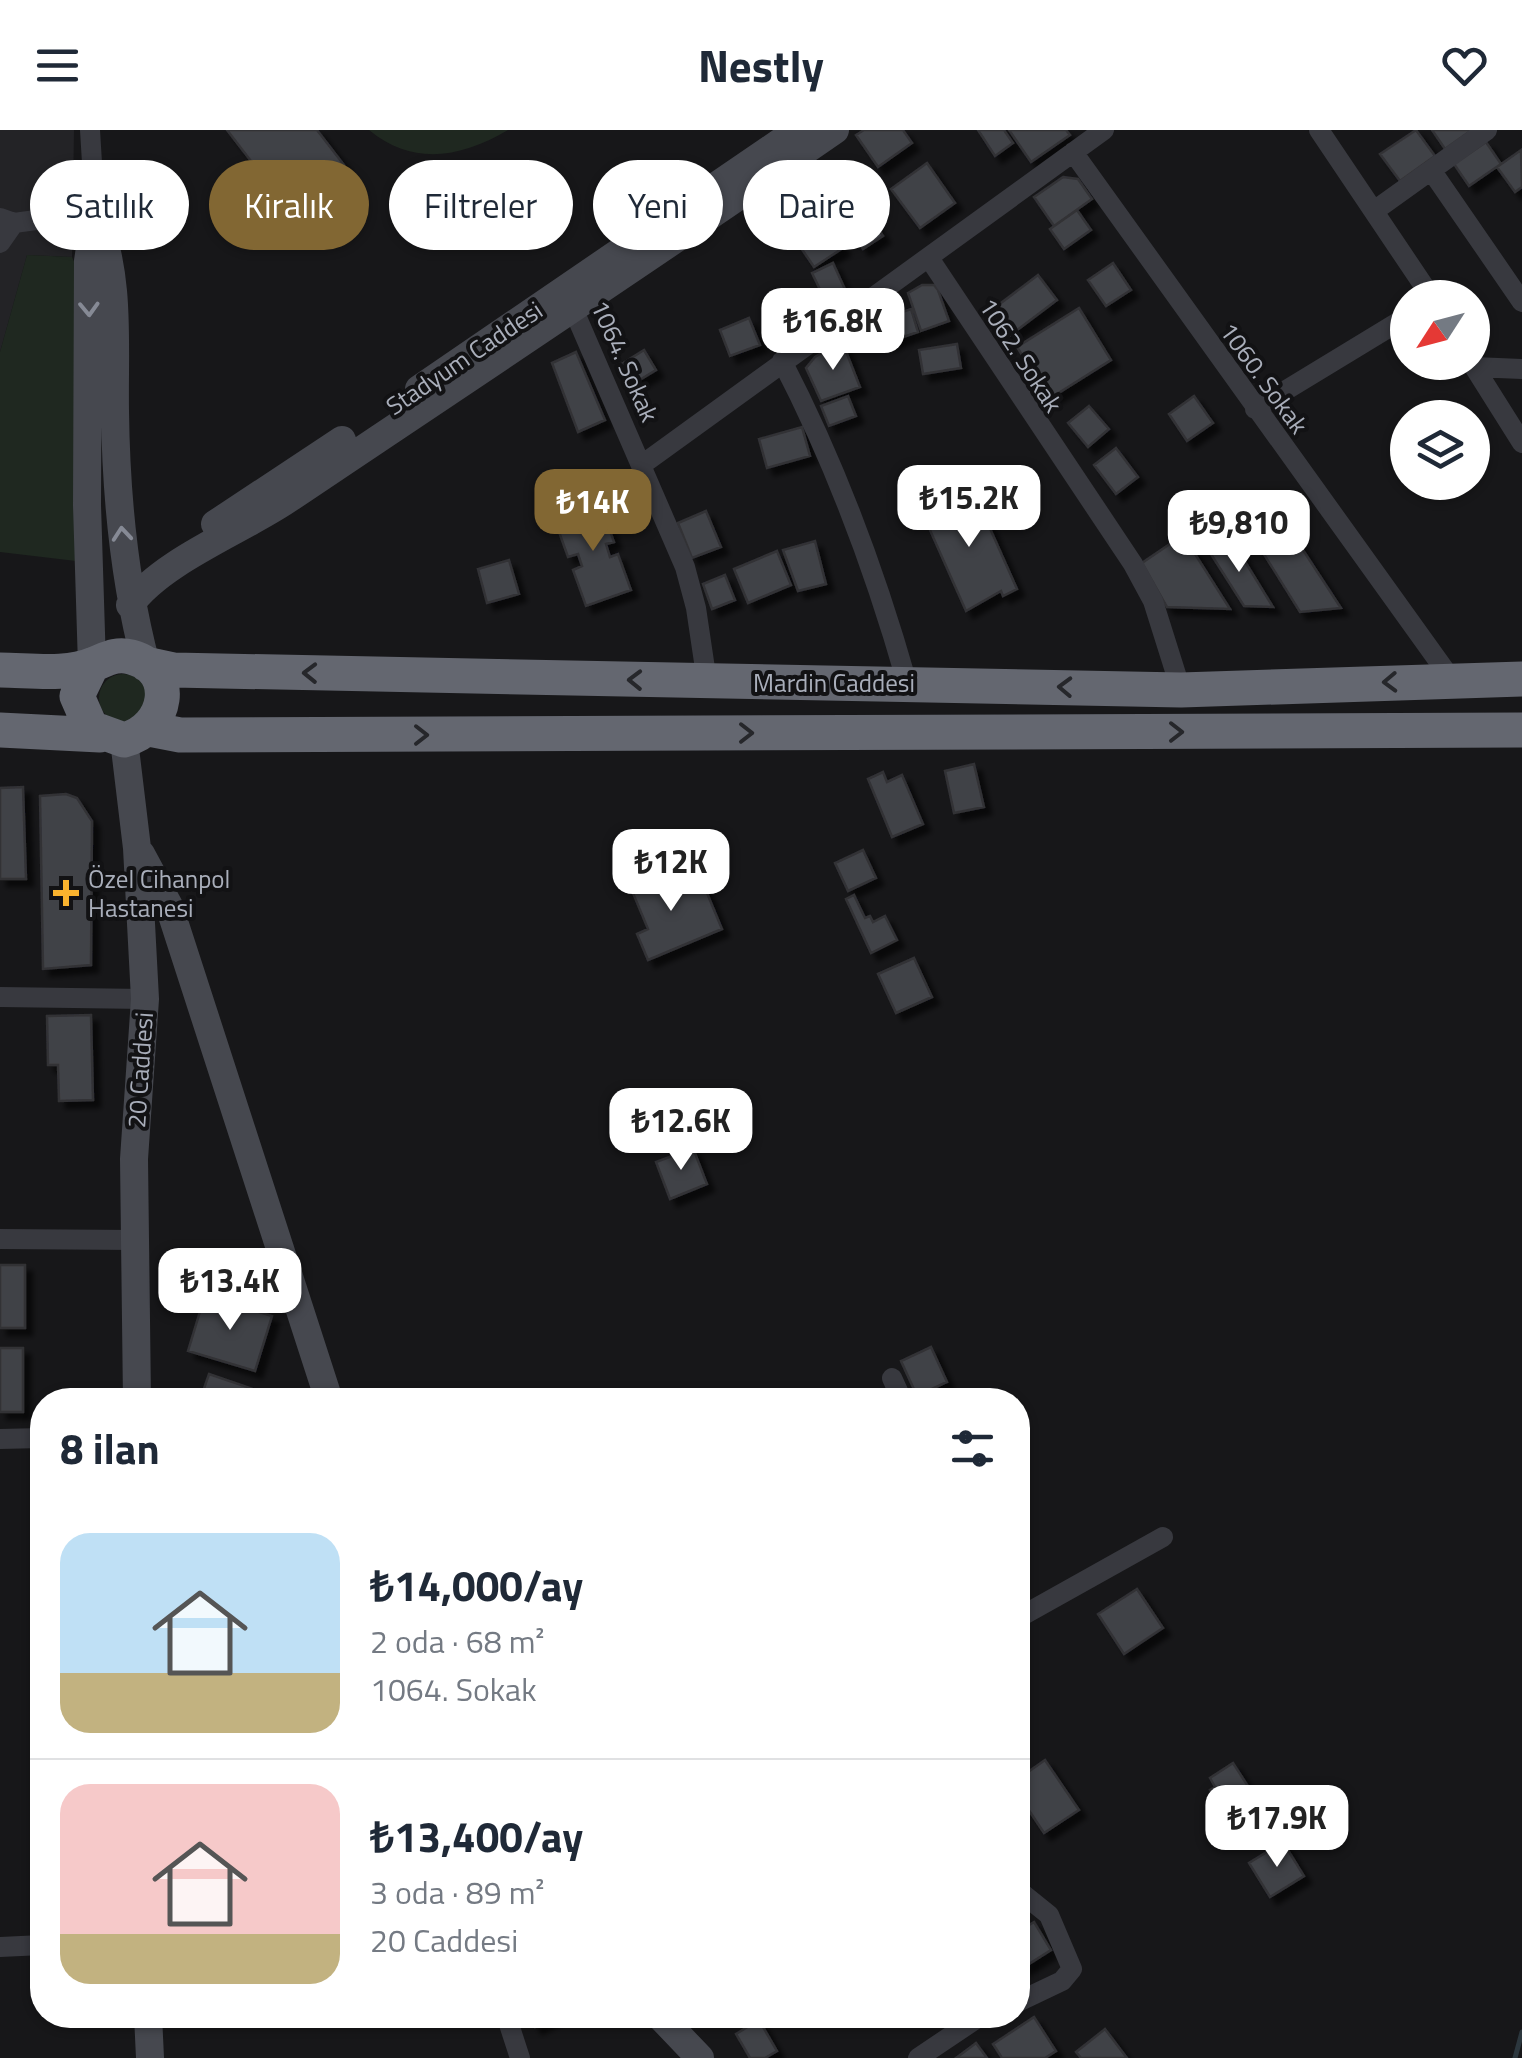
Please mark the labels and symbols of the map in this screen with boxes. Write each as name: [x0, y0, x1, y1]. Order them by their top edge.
north arrow: [1390, 280, 1490, 380]
pin: ₺16.8K: [752, 288, 914, 373]
street label: 1062. Sokak: [970, 290, 1072, 420]
street label: Stadyum Caddesi: [378, 291, 550, 425]
street label: 1064. Sokak: [581, 294, 669, 428]
one-way arrow: [79, 302, 100, 318]
street label: 1060. Sokak: [1210, 314, 1318, 442]
pin: ₺15.2K: [888, 465, 1050, 550]
pin: ₺14K: [534, 469, 652, 554]
pin: ₺9,810: [1158, 490, 1320, 575]
one-way arrow: [112, 525, 134, 541]
one-way arrow: [301, 662, 316, 684]
street label: Mardin Caddesi: [753, 664, 915, 702]
one-way arrow: [626, 670, 642, 691]
one-way arrow: [1381, 671, 1397, 692]
one-way arrow: [1056, 677, 1072, 698]
one-way arrow: [1168, 721, 1184, 743]
one-way arrow: [738, 722, 754, 744]
one-way arrow: [414, 724, 429, 746]
pin: ₺12K: [612, 829, 730, 914]
place label: Özel Cihanpol Hastanesi: [88, 860, 230, 927]
marker: Özel Cihanpol Hastanesi: [53, 880, 79, 906]
street label: 20 Caddesi: [117, 1011, 163, 1129]
pin: ₺12.6K: [600, 1088, 762, 1173]
pin: ₺13.4K: [149, 1248, 311, 1333]
pin: ₺17.9K: [1196, 1785, 1358, 1870]

